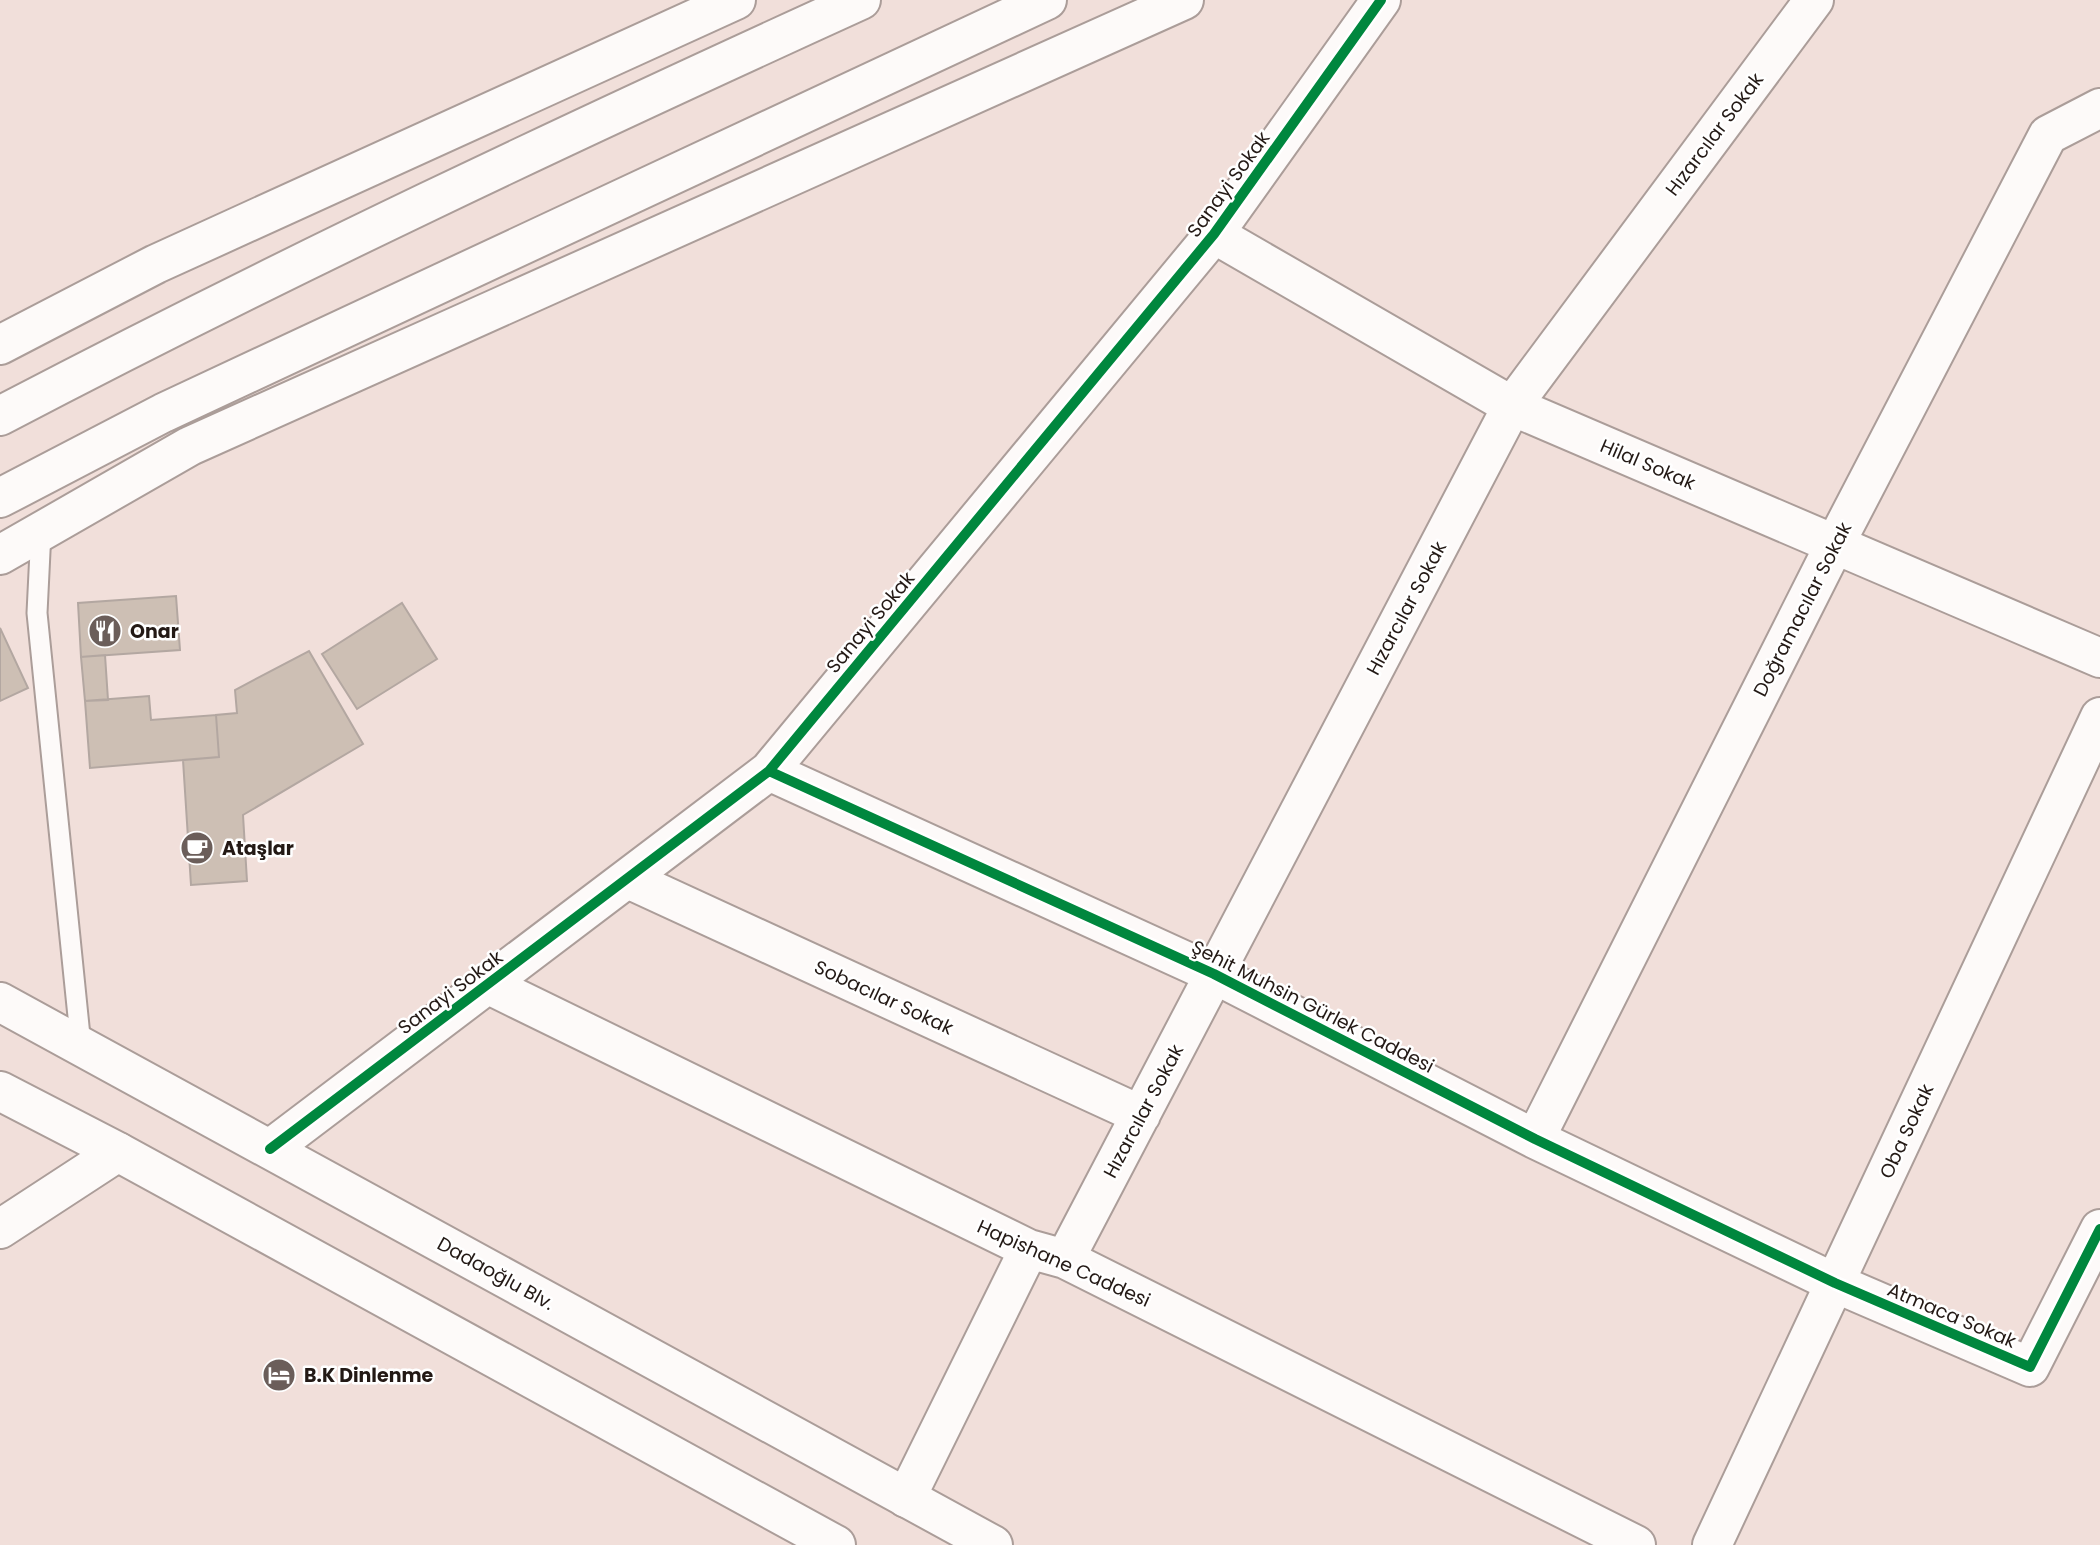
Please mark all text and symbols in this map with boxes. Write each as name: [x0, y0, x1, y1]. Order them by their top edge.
street label: Hızarcılar Sokak: [1659, 67, 1770, 202]
street label: Sanayi Sokak: [1181, 126, 1276, 243]
street label: Hilal Sokak: [1596, 432, 1700, 497]
street label: Doğramacılar Sokak: [1747, 517, 1858, 701]
street label: Hızarcılar Sokak: [1360, 536, 1453, 680]
street label: Sanayi Sokak: [820, 566, 921, 679]
restaurant icon: Onar: [86, 612, 124, 650]
place label: Onar: [130, 618, 179, 645]
cafe icon: Ataşlar: [178, 829, 216, 867]
place label: Ataşlar: [222, 835, 294, 862]
street label: Şehit Muhsin Gürlek Caddesi: [1187, 933, 1439, 1080]
street label: Sanayi Sokak: [392, 944, 509, 1041]
street label: Sobacılar Sokak: [810, 953, 958, 1042]
street label: Hızarcılar Sokak: [1097, 1039, 1190, 1183]
street label: Oba Sokak: [1873, 1079, 1940, 1183]
street label: Hapishane Caddesi: [973, 1213, 1155, 1314]
street label: Dadaoğlu Blv.: [432, 1230, 559, 1317]
street label: Atmaca Sokak: [1883, 1276, 2020, 1355]
hotel icon: B.K Dinlenme: [260, 1356, 298, 1394]
place label: B.K Dinlenme: [304, 1362, 434, 1389]

